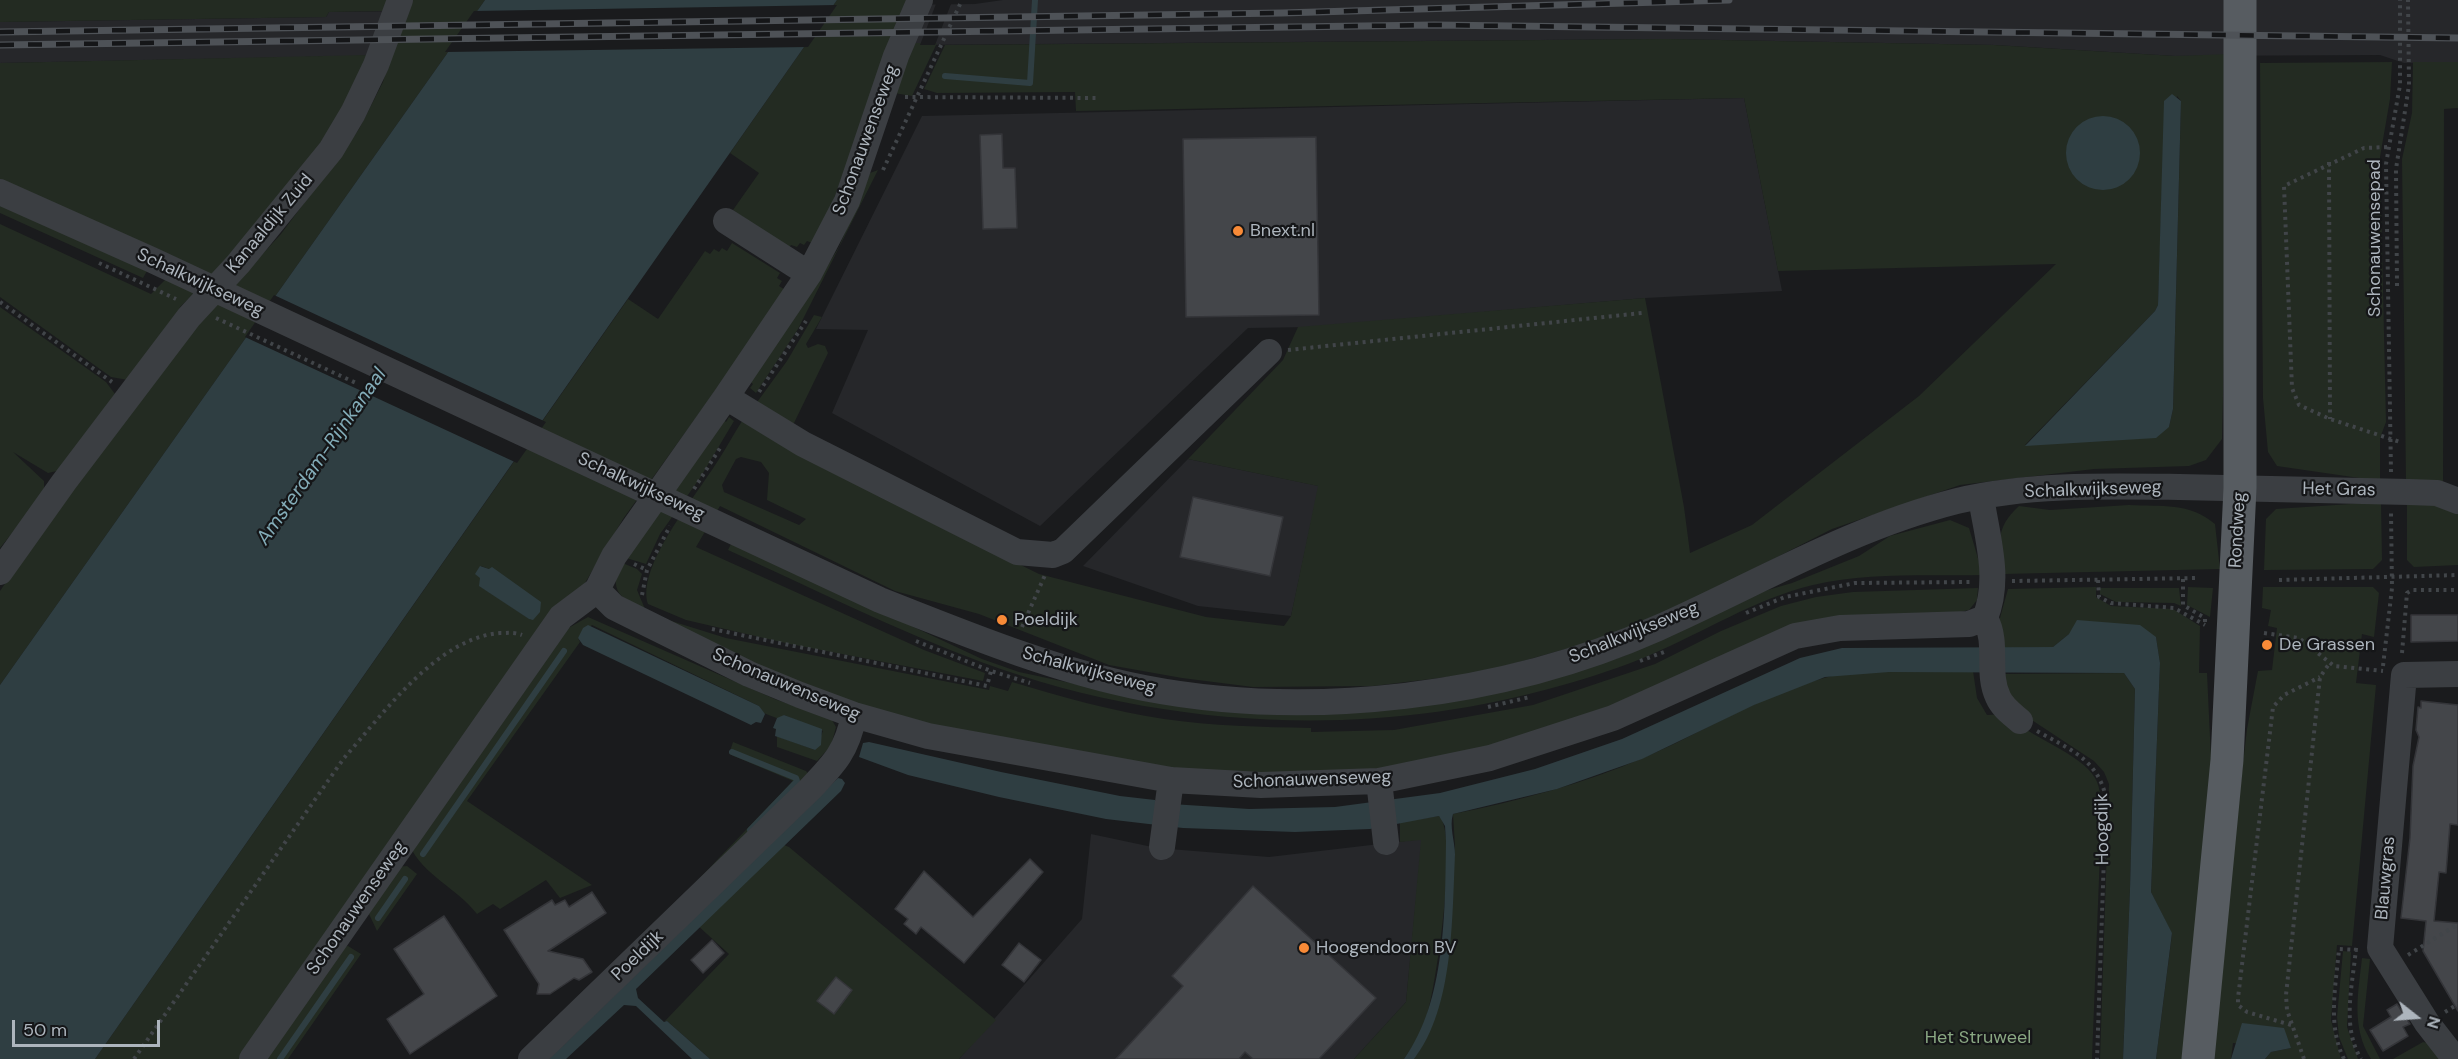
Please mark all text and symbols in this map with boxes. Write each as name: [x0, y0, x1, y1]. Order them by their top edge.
street label: Schonauwenseweg: [829, 62, 903, 218]
street label: Schonauwensepad: [2364, 159, 2386, 317]
street label: Kanaaldijk Zuid: [222, 170, 318, 278]
place label: Bnext.nl: [1250, 220, 1315, 242]
marker: Bnext.nl: [1231, 224, 1245, 238]
street label: Schalkwijkseweg: [133, 244, 267, 322]
water label: Amsterdam-Rijnkanaal: [252, 364, 392, 550]
street label: Schalkwijkseweg: [574, 448, 708, 526]
street label: Schalkwijkseweg: [2024, 477, 2162, 503]
street label: Het Gras: [2302, 479, 2376, 501]
street label: Rondweg: [2225, 491, 2251, 569]
street label: Schalkwijkseweg: [1566, 597, 1702, 669]
place label: Poeldijk: [1014, 609, 1078, 631]
marker: Poeldijk: [995, 613, 1009, 627]
place label: De Grassen: [2279, 634, 2375, 656]
marker: De Grassen: [2260, 638, 2274, 652]
street label: Schalkwijkseweg: [1020, 643, 1158, 699]
street label: Schonauwenseweg: [709, 644, 863, 726]
street label: Schonauwenseweg: [1232, 766, 1392, 794]
street label: Hoogdijk: [2092, 793, 2114, 865]
street label: Blauwgras: [2372, 835, 2400, 921]
street label: Schonauwenseweg: [303, 837, 411, 979]
street label: Poeldijk: [608, 926, 668, 986]
place label: Hoogendoorn BV: [1316, 937, 1456, 959]
marker: Hoogendoorn BV: [1297, 941, 1311, 955]
north arrow: [2386, 987, 2446, 1047]
scale bar: [15, 1008, 164, 1046]
text: N: [2422, 1014, 2445, 1031]
text: 50 m: [23, 1018, 67, 1042]
park label: Het Struweel: [1925, 1027, 2031, 1049]

